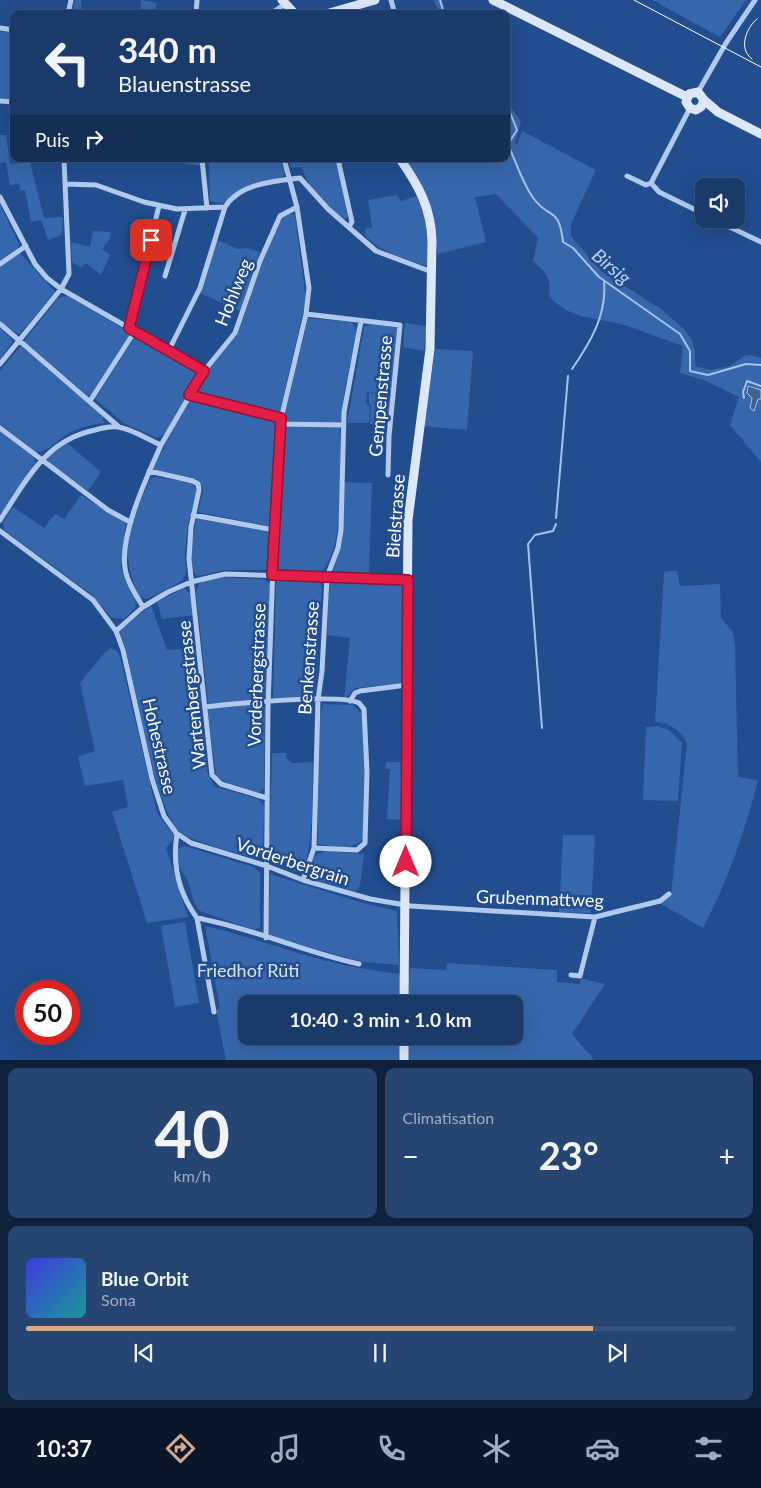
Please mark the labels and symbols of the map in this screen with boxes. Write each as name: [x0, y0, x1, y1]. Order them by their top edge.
pin: [130, 219, 172, 261]
water label: Birsig: [588, 243, 637, 289]
street label: Hohlweg: [210, 255, 256, 329]
street label: Gempenstrasse: [364, 334, 396, 458]
street label: Bielstrasse: [381, 473, 409, 559]
street label: Benkenstrasse: [293, 600, 323, 716]
street label: Vorderbergstrasse: [243, 603, 269, 747]
street label: Wartenbergstrasse: [172, 620, 210, 770]
street label: Hohestrasse: [138, 696, 182, 796]
street label: Vorderbergrain: [233, 832, 353, 890]
position arrow: [379, 835, 431, 887]
street label: Grubenmattweg: [476, 885, 604, 911]
park label: Friedhof Rüti: [197, 959, 299, 981]
speed limit sign: 50: [15, 980, 80, 1045]

